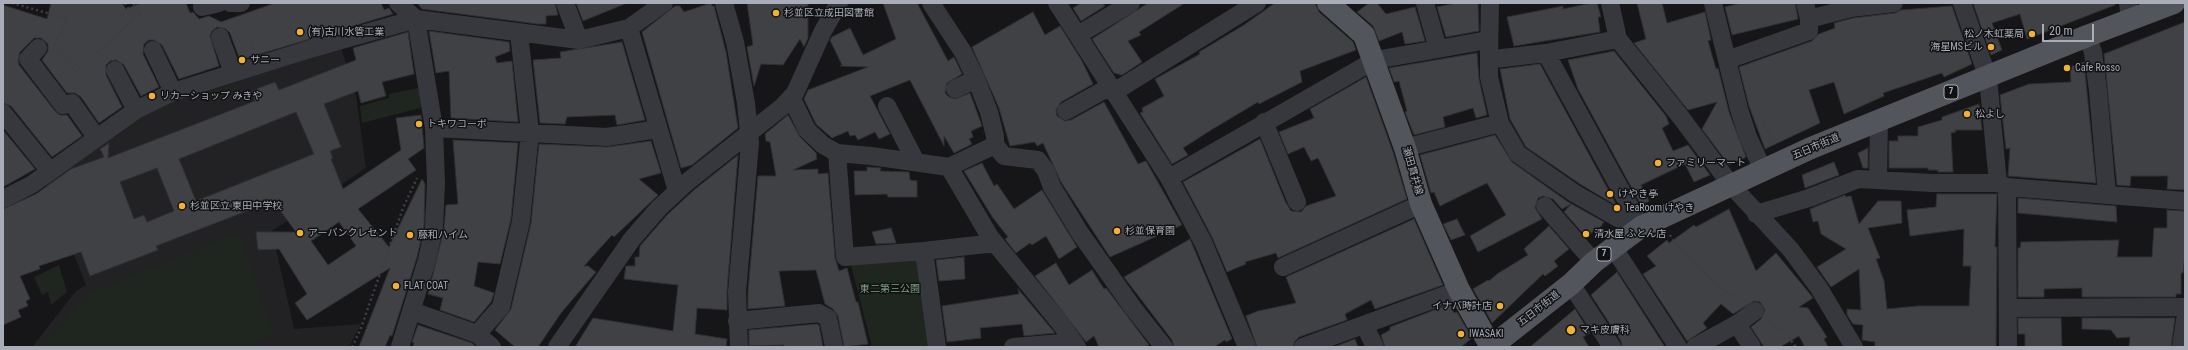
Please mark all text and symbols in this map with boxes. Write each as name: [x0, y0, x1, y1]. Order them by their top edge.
place label: 杉並区立成田図書館: [784, 7, 874, 19]
marker: 杉並区立成田図書館: [771, 8, 781, 18]
scale bar: [2044, 16, 2096, 42]
text: 20 m: [2049, 24, 2073, 38]
place label: (有)古川水管工業: [308, 26, 384, 38]
marker: (有)古川水管工業: [295, 27, 305, 37]
place label: 松ノ木虹薬局: [1964, 28, 2024, 40]
marker: 松ノ木虹薬局: [2027, 29, 2037, 39]
place label: 海星MSビル: [1930, 41, 1983, 53]
marker: 海星MSビル: [1986, 42, 1996, 52]
place label: サニー: [250, 54, 280, 66]
marker: サニー: [237, 55, 247, 65]
place label: Cafe Rosso: [2075, 62, 2120, 74]
marker: Cafe Rosso: [2062, 63, 2072, 73]
road number: 7: [1944, 85, 1958, 99]
place label: リカーショップ みきや: [160, 90, 262, 102]
marker: リカーショップ みきや: [147, 91, 157, 101]
place label: 松よし: [1975, 108, 2005, 120]
marker: 松よし: [1962, 109, 1972, 119]
place label: トキワコーポ: [427, 118, 487, 130]
marker: トキワコーポ: [414, 119, 424, 129]
street label: 五日市街道: [1791, 132, 1841, 162]
street label: 瀬田貫井線: [1399, 145, 1425, 197]
place label: ファミリーマート: [1666, 157, 1746, 169]
marker: ファミリーマート: [1653, 158, 1663, 168]
place label: けやき亭: [1618, 188, 1658, 200]
marker: けやき亭: [1605, 189, 1615, 199]
place label: 杉並区立 東田中学校: [190, 200, 282, 212]
marker: 杉並区立 東田中学校: [177, 201, 187, 211]
place label: TeaRoom けやき: [1625, 202, 1694, 214]
marker: TeaRoom けやき: [1612, 203, 1622, 213]
place label: 杉並保育園: [1125, 225, 1175, 237]
marker: 杉並保育園: [1112, 226, 1122, 236]
place label: アーバンクレセント: [308, 227, 397, 239]
marker: アーバンクレセント: [295, 228, 305, 238]
place label: 清水屋 ふとん店: [1594, 228, 1666, 240]
place label: 藤和ハイム: [418, 229, 468, 241]
marker: 清水屋 ふとん店: [1581, 229, 1591, 239]
marker: 藤和ハイム: [405, 230, 415, 240]
road number: 7: [1597, 247, 1611, 261]
place label: FLAT COAT: [404, 280, 448, 292]
marker: FLAT COAT: [391, 281, 401, 291]
park label: 東二第三公園: [860, 283, 920, 295]
street label: 五日市街道: [1516, 289, 1562, 329]
place label: イナバ時計店: [1432, 300, 1492, 312]
marker: イナバ時計店: [1495, 301, 1505, 311]
marker: マキ皮膚科: [1565, 324, 1577, 336]
place label: マキ皮膚科: [1580, 324, 1630, 336]
place label: IWASAKI: [1469, 328, 1504, 340]
marker: IWASAKI: [1456, 329, 1466, 339]

